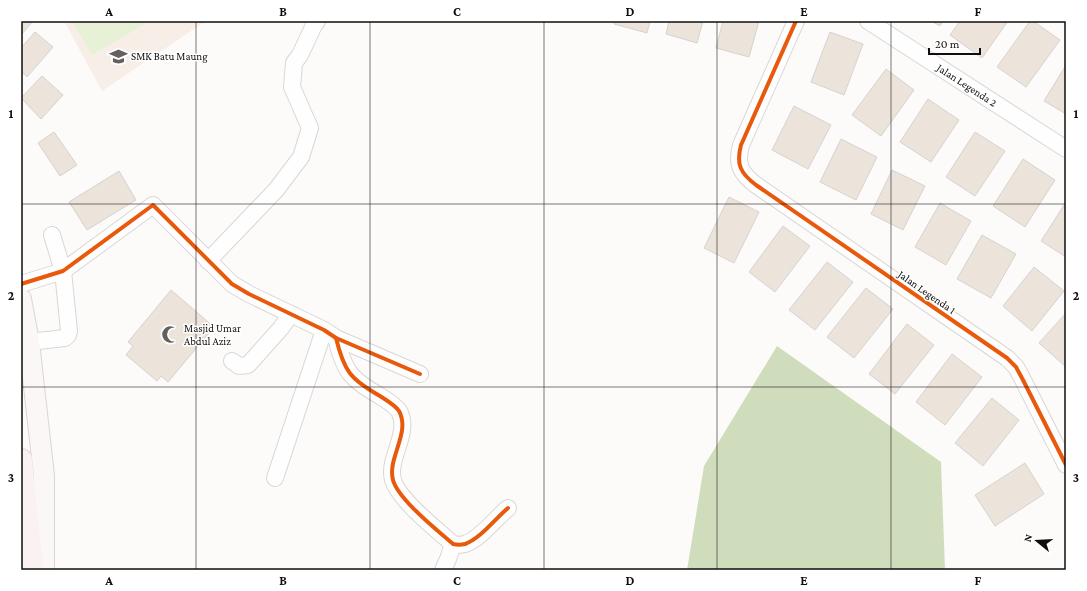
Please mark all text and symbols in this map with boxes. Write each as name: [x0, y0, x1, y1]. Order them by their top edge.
text: A: [104, 4, 113, 19]
text: B: [279, 4, 287, 19]
text: C: [453, 4, 461, 19]
text: D: [626, 4, 635, 19]
text: E: [800, 4, 808, 19]
text: F: [975, 4, 982, 19]
scale bar: [929, 30, 980, 56]
text: 20 m: [935, 37, 960, 51]
school or university icon: SMK Batu Maung: [108, 46, 128, 66]
place label: SMK Batu Maung: [131, 50, 208, 63]
street label: Jalan Legenda 2: [933, 61, 999, 110]
text: 1: [9, 106, 14, 121]
text: 1: [1074, 106, 1079, 121]
street label: Jalan Legenda 1: [895, 267, 958, 317]
text: 2: [8, 288, 15, 303]
text: 2: [1073, 288, 1080, 303]
place label: Masjid Umar Abdul Aziz: [184, 322, 241, 347]
mosque icon: Masjid Umar Abdul Aziz: [161, 324, 181, 344]
text: 3: [8, 470, 14, 485]
text: 3: [1073, 470, 1079, 485]
north arrow: [1017, 521, 1057, 561]
text: N: [1021, 532, 1035, 543]
text: A: [104, 573, 113, 588]
text: B: [279, 573, 287, 588]
text: C: [453, 573, 461, 588]
text: D: [626, 573, 635, 588]
text: E: [800, 573, 808, 588]
text: F: [975, 573, 982, 588]

